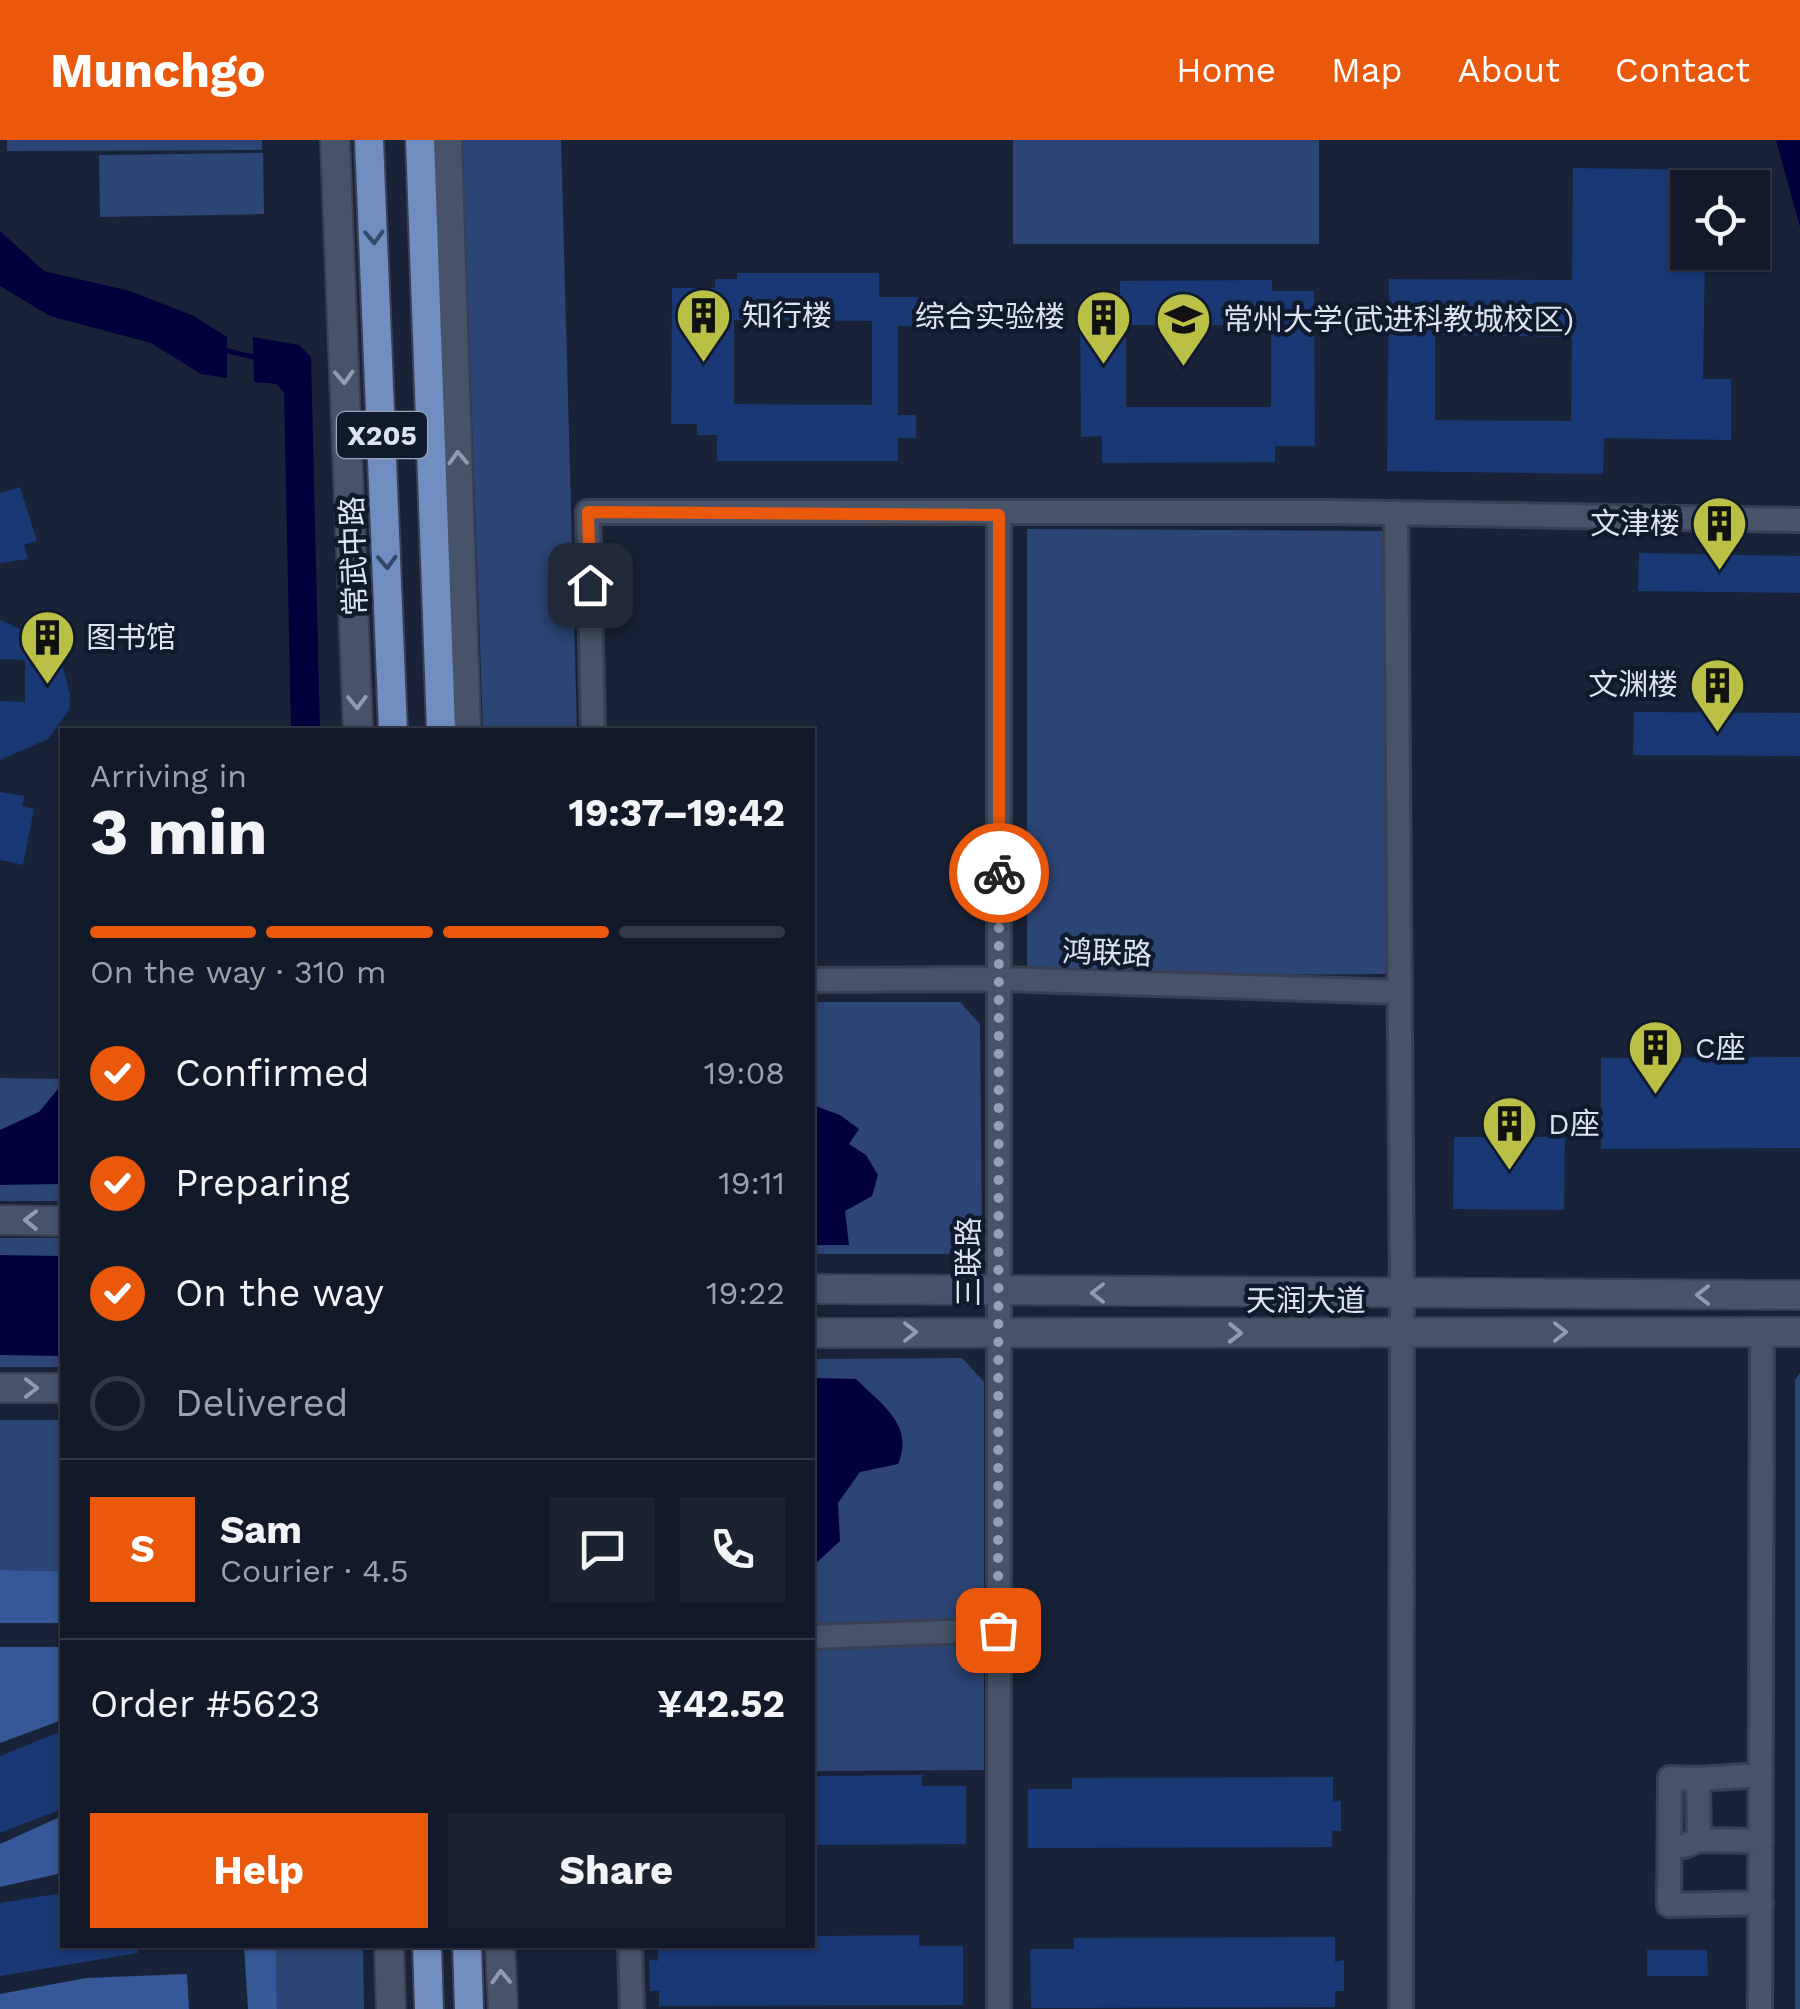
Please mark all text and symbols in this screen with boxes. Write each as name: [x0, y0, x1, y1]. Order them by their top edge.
text: Munchgo: [50, 42, 266, 99]
text: Home: [1176, 49, 1276, 91]
text: Map: [1331, 49, 1403, 91]
text: About: [1458, 49, 1560, 91]
text: Contact: [1615, 49, 1750, 91]
map controls: [1670, 170, 1770, 270]
button: locate: [1670, 170, 1770, 270]
one-way arrow: [363, 230, 384, 246]
building icon: 知行楼: [673, 286, 733, 365]
building icon: 综合实验楼: [1074, 287, 1134, 366]
school or university icon: 常州大学(武进科教城校区): [1154, 290, 1214, 369]
place label: 知行楼: [742, 298, 832, 333]
place label: 综合实验楼: [915, 299, 1065, 334]
place label: 常州大学(武进科教城校区): [1223, 302, 1574, 337]
one-way arrow: [334, 370, 355, 386]
road number: X205: [337, 412, 427, 458]
one-way arrow: [448, 449, 469, 465]
building icon: 文津楼: [1689, 494, 1749, 573]
street label: 常武中路: [334, 495, 373, 617]
place label: 文津楼: [1590, 506, 1680, 541]
pin: [548, 543, 633, 628]
one-way arrow: [376, 555, 397, 571]
icon: home: [563, 558, 618, 613]
building icon: 图书馆: [17, 608, 77, 687]
place label: 图书馆: [86, 620, 176, 655]
building icon: 文渊楼: [1687, 655, 1747, 734]
place label: 文渊楼: [1588, 667, 1678, 702]
one-way arrow: [346, 695, 367, 711]
text: Arriving in: [90, 757, 247, 795]
text: 19:37–19:42: [569, 791, 785, 835]
text: 3 min: [90, 794, 268, 870]
courier: [949, 823, 1049, 923]
icon: bike: [972, 846, 1027, 901]
street label: 鸿联路: [1061, 933, 1153, 972]
text: On the way · 310 m: [90, 953, 387, 991]
building icon: C座: [1626, 1018, 1686, 1097]
place label: C座: [1695, 1030, 1746, 1065]
icon: check: [90, 1046, 145, 1101]
text: Confirmed: [175, 1051, 370, 1095]
text: 19:08: [704, 1054, 785, 1092]
building icon: D座: [1479, 1094, 1539, 1173]
place label: D座: [1548, 1106, 1600, 1141]
icon: check: [90, 1156, 145, 1211]
text: Preparing: [175, 1161, 350, 1205]
text: 19:11: [718, 1164, 785, 1202]
one-way arrow: [23, 1210, 39, 1231]
street label: 三联路: [951, 1217, 986, 1307]
icon: check: [90, 1266, 145, 1321]
text: On the way: [175, 1271, 384, 1315]
text: 19:22: [706, 1274, 785, 1312]
one-way arrow: [1089, 1282, 1104, 1304]
street label: 天润大道: [1246, 1283, 1366, 1318]
one-way arrow: [1694, 1284, 1710, 1306]
one-way arrow: [902, 1321, 918, 1343]
one-way arrow: [1552, 1321, 1568, 1343]
one-way arrow: [1227, 1323, 1243, 1344]
one-way arrow: [24, 1377, 40, 1399]
text: Delivered: [175, 1381, 348, 1425]
button: chat: [550, 1497, 655, 1602]
button: phone: [680, 1497, 785, 1602]
text: Sam: [220, 1508, 302, 1552]
text: S: [130, 1527, 155, 1571]
text: Courier · 4.5: [220, 1552, 409, 1590]
pin: [956, 1588, 1041, 1673]
icon: bag: [971, 1603, 1026, 1658]
text: Order #5623: [90, 1682, 320, 1726]
text: ¥42.52: [657, 1682, 785, 1726]
button: Help: [90, 1813, 428, 1928]
button: Share: [448, 1813, 785, 1928]
one-way arrow: [491, 1969, 512, 1984]

